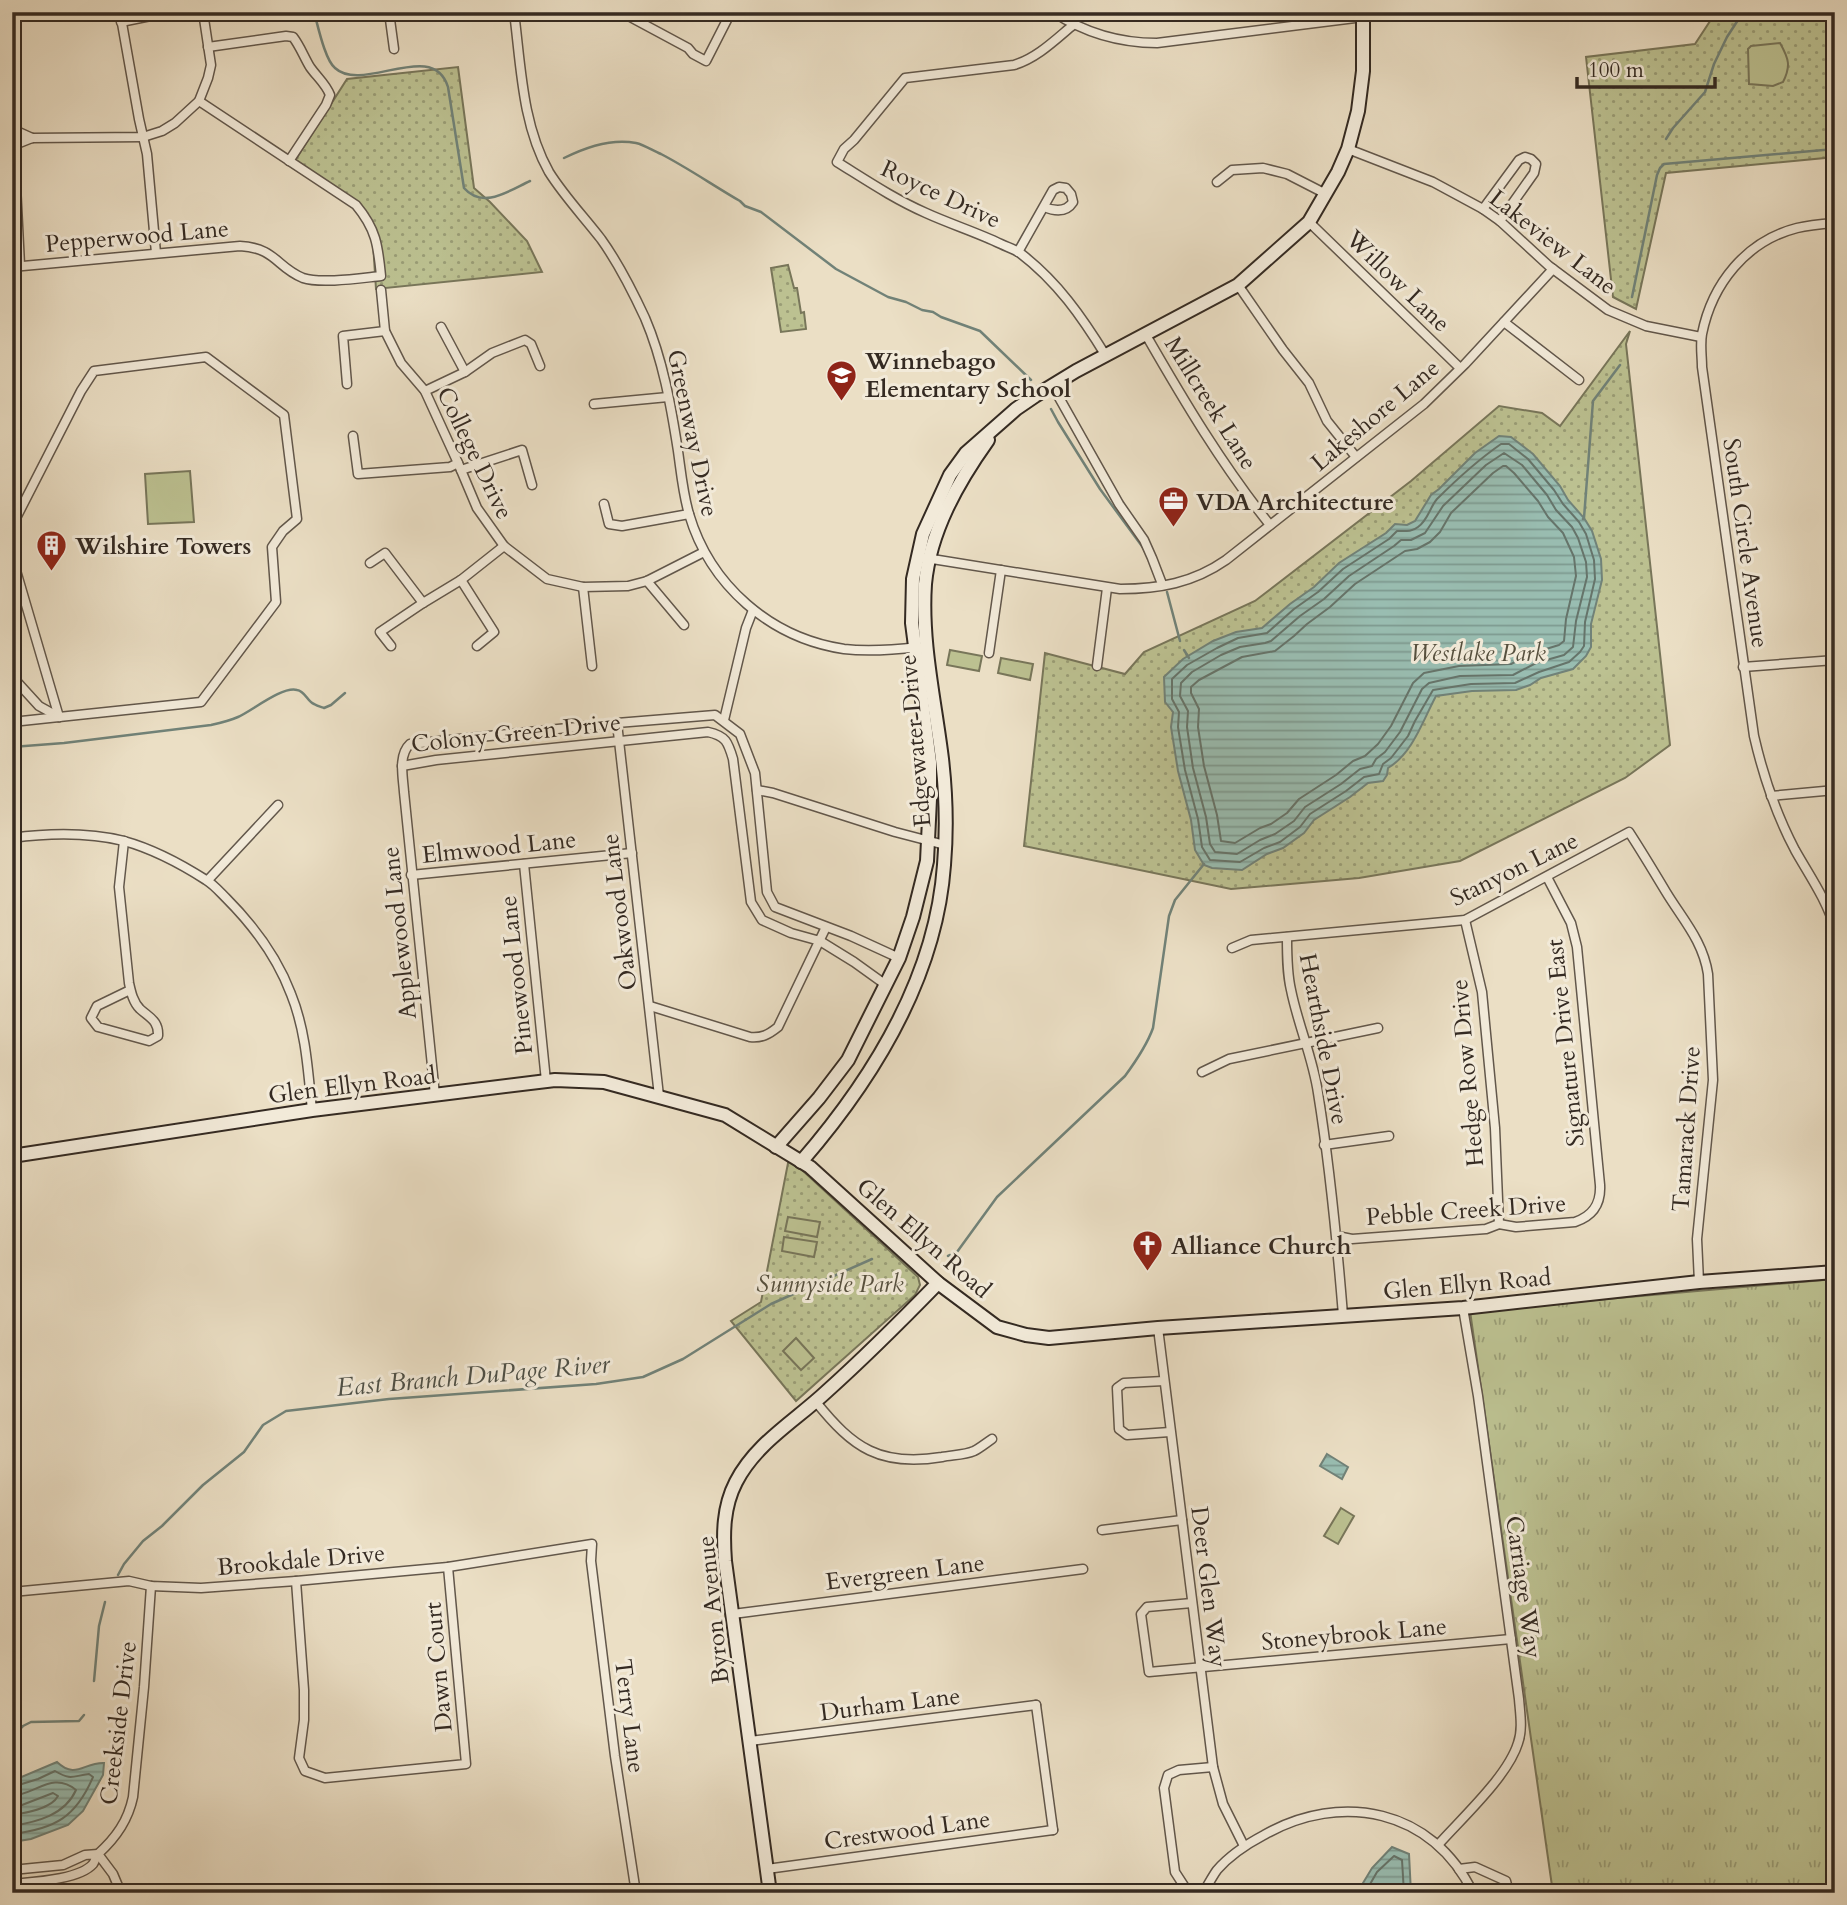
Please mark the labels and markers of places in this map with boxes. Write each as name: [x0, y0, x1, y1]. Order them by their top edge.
place label: Winnebago Elementary School: [864, 345, 1071, 406]
school or university icon: Winnebago Elementary School: [825, 358, 859, 402]
office icon: VDA Architecture: [1156, 485, 1190, 529]
place label: VDA Architecture: [1196, 486, 1394, 519]
building icon: Wilshire Towers: [35, 529, 69, 573]
place label: Wilshire Towers: [74, 530, 251, 563]
church icon: Alliance Church: [1131, 1229, 1165, 1273]
place label: Alliance Church: [1171, 1230, 1351, 1263]

